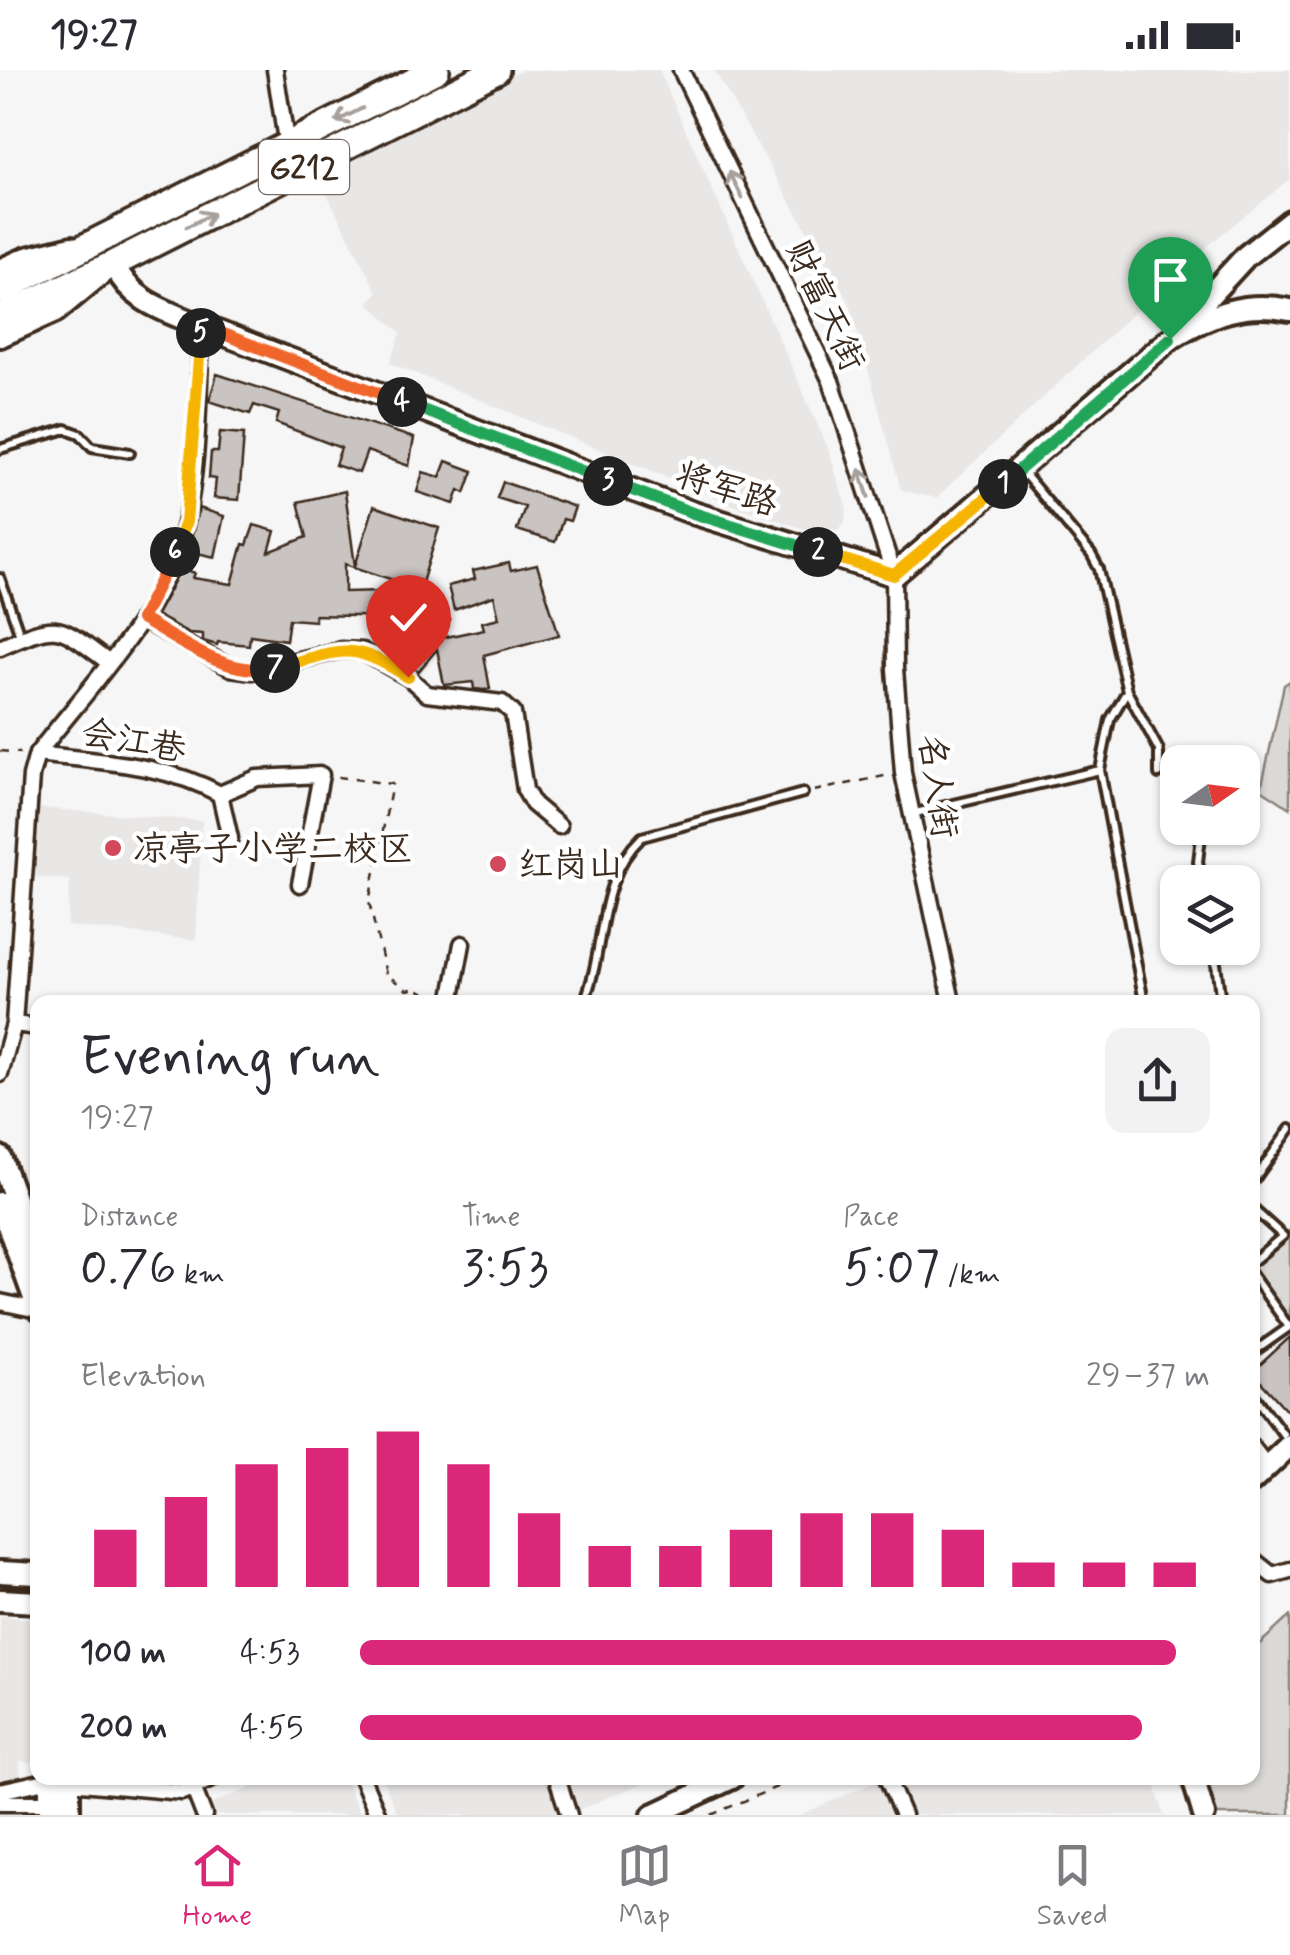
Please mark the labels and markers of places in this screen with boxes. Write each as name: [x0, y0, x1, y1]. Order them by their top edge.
pin: [1128, 237, 1213, 340]
pin: 5: [176, 308, 226, 358]
pin: 4: [377, 377, 427, 427]
pin: 3: [583, 456, 633, 506]
pin: 1: [978, 459, 1028, 509]
pin: 6: [150, 527, 200, 577]
pin: 2: [793, 527, 843, 577]
pin: [366, 575, 451, 678]
pin: 7: [250, 643, 300, 693]
place label: 凉亭子小学二校区: [133, 827, 413, 873]
marker: 凉亭子小学二校区: [102, 837, 124, 859]
place label: 红岗山: [518, 843, 623, 889]
marker: 红岗山: [487, 853, 509, 875]

